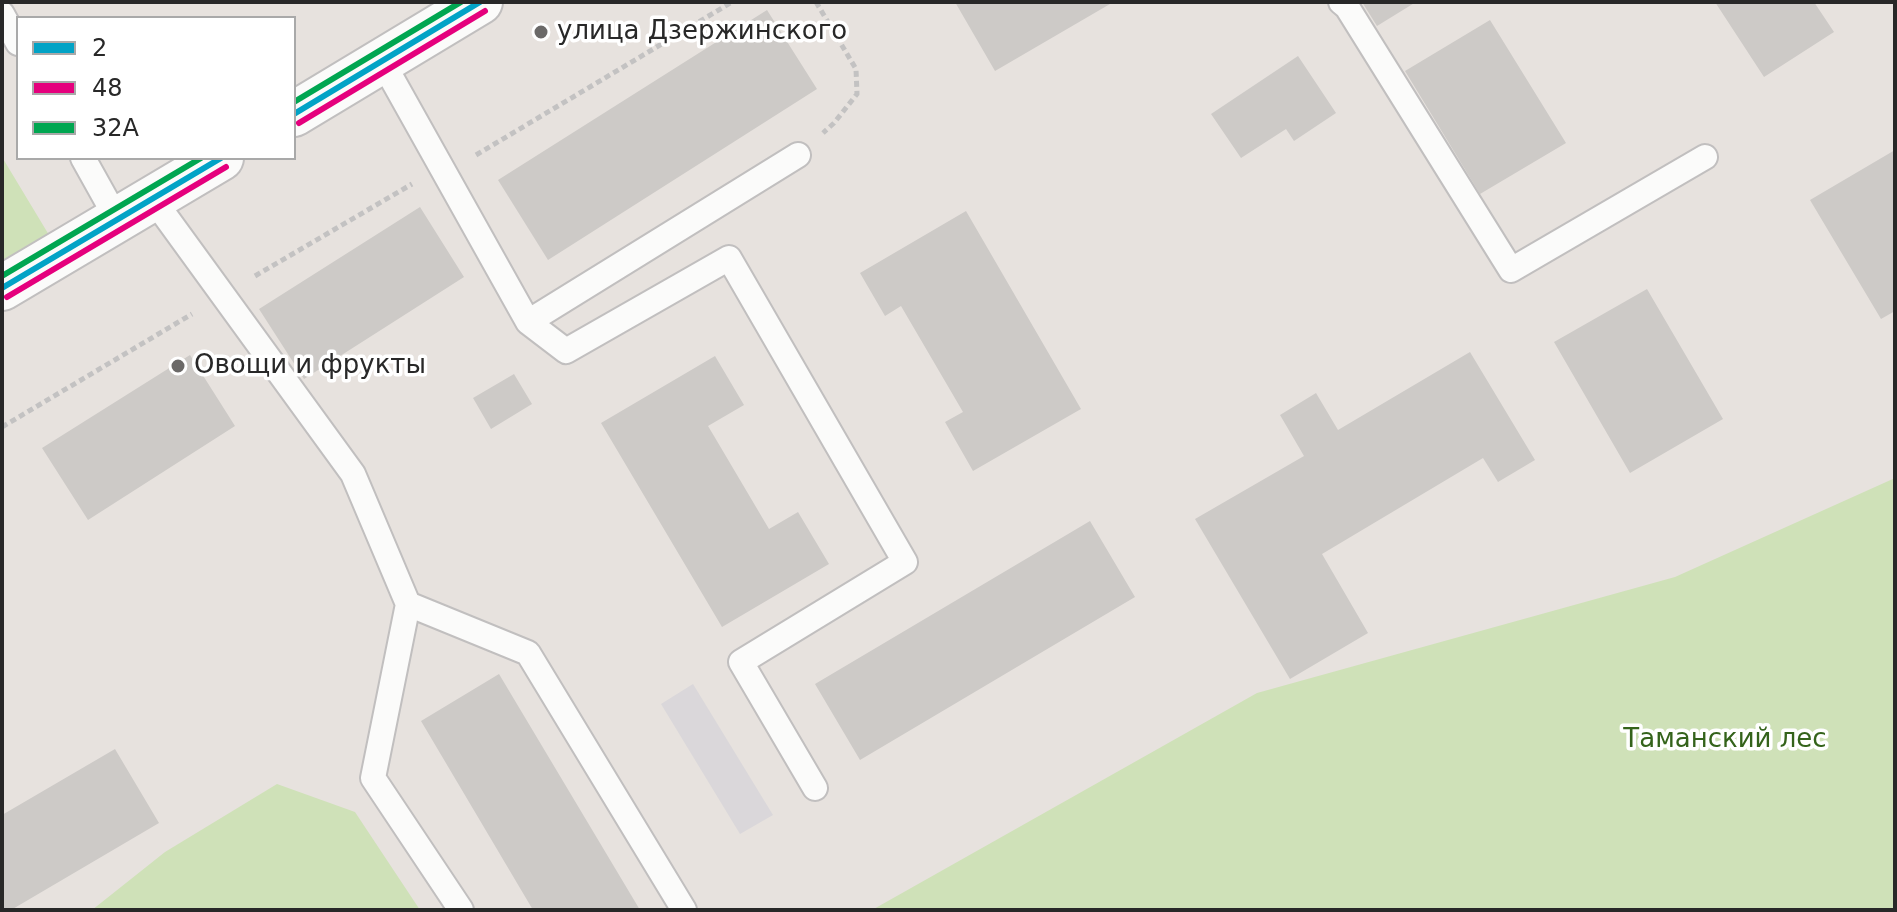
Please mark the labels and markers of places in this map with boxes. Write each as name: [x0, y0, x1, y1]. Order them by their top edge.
place label: улица Дзержинского: [557, 16, 847, 48]
marker: улица Дзержинского: [532, 23, 550, 41]
place label: Овощи и фрукты: [194, 350, 426, 382]
marker: Овощи и фрукты: [169, 357, 187, 375]

